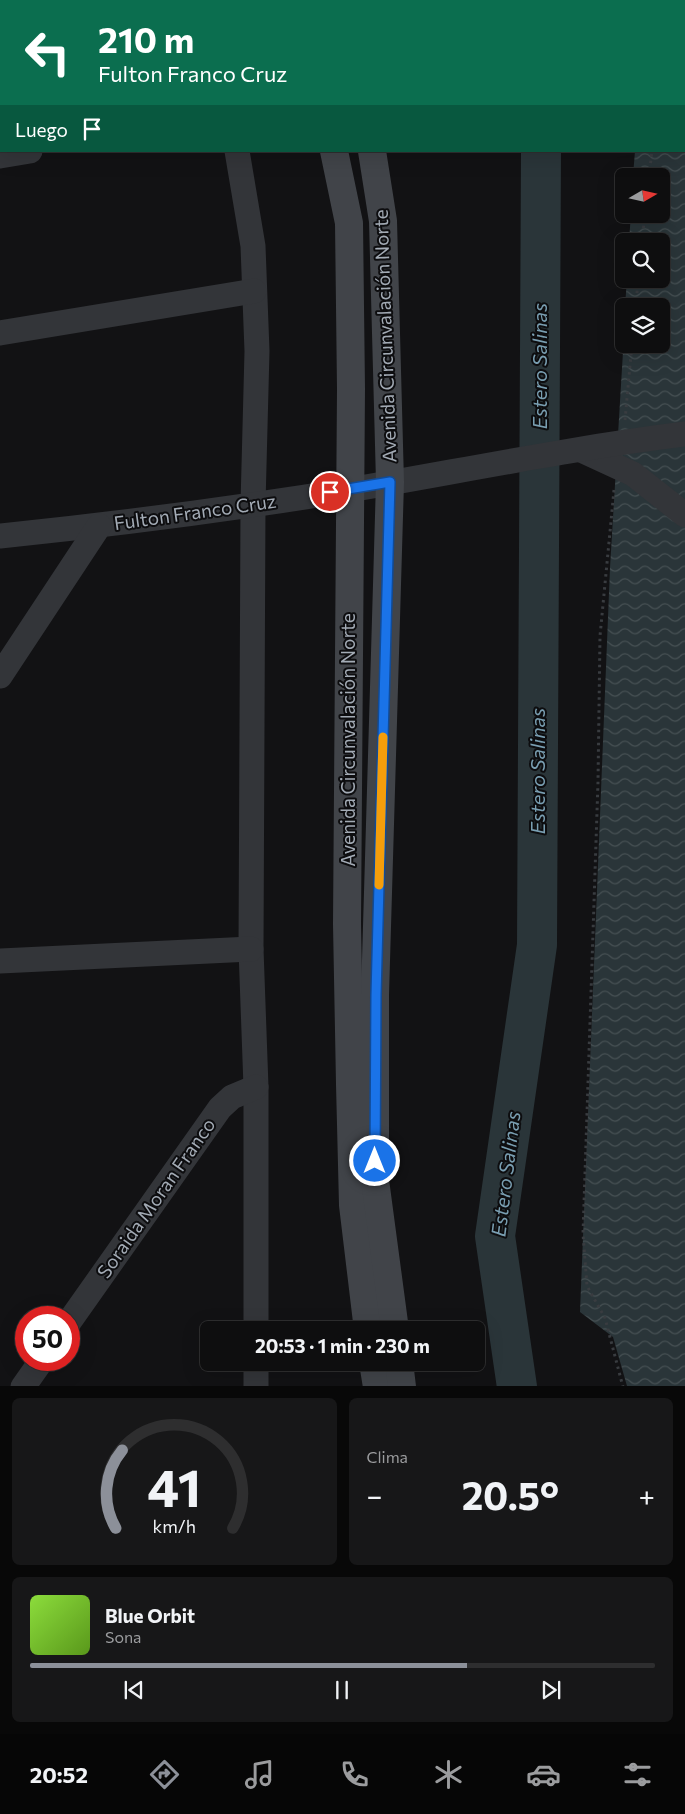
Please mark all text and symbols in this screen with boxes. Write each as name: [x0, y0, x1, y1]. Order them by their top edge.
text: 210 m: [98, 17, 194, 60]
icon: left: [15, 20, 80, 85]
text: Fulton Franco Cruz: [98, 60, 287, 87]
icon: arrive: [78, 115, 106, 143]
text: Luego: [15, 118, 68, 141]
north arrow: [615, 168, 670, 222]
map controls: [615, 168, 670, 353]
street label: Avenida Circunvalación Norte: [369, 209, 400, 463]
button: search: [615, 233, 670, 288]
button: layers: [615, 298, 670, 353]
water label: Estero Salinas: [527, 303, 551, 429]
pin: [309, 471, 351, 513]
icon: arrive: [316, 478, 344, 506]
street label: Fulton Franco Cruz: [112, 489, 277, 534]
street label: Avenida Circunvalación Norte: [336, 613, 359, 867]
water label: Estero Salinas: [525, 708, 549, 834]
water label: Estero Salinas: [485, 1110, 525, 1238]
street label: Soraida Moran Franco: [92, 1113, 220, 1282]
position arrow: [348, 1134, 400, 1186]
speed limit sign: 50: [15, 1306, 80, 1371]
text: 20:53 · 1 min · 230 m: [255, 1334, 430, 1357]
text: Clima: [367, 1447, 408, 1466]
text: 41: [147, 1454, 201, 1518]
text: 20.5°: [462, 1471, 559, 1518]
text: −: [367, 1478, 382, 1512]
text: +: [639, 1478, 655, 1512]
text: km/h: [153, 1515, 196, 1537]
text: Blue Orbit: [105, 1604, 195, 1627]
text: Sona: [105, 1627, 141, 1646]
icon: previous: [120, 1676, 148, 1704]
icon: pause: [328, 1676, 356, 1704]
icon: next: [537, 1676, 565, 1704]
icon: directions: [147, 1757, 182, 1792]
icon: music: [242, 1757, 277, 1792]
icon: phone: [337, 1757, 372, 1792]
icon: climate: [431, 1757, 466, 1792]
icon: car: [526, 1757, 561, 1792]
icon: filters: [620, 1757, 655, 1792]
text: 20:52: [30, 1761, 88, 1788]

